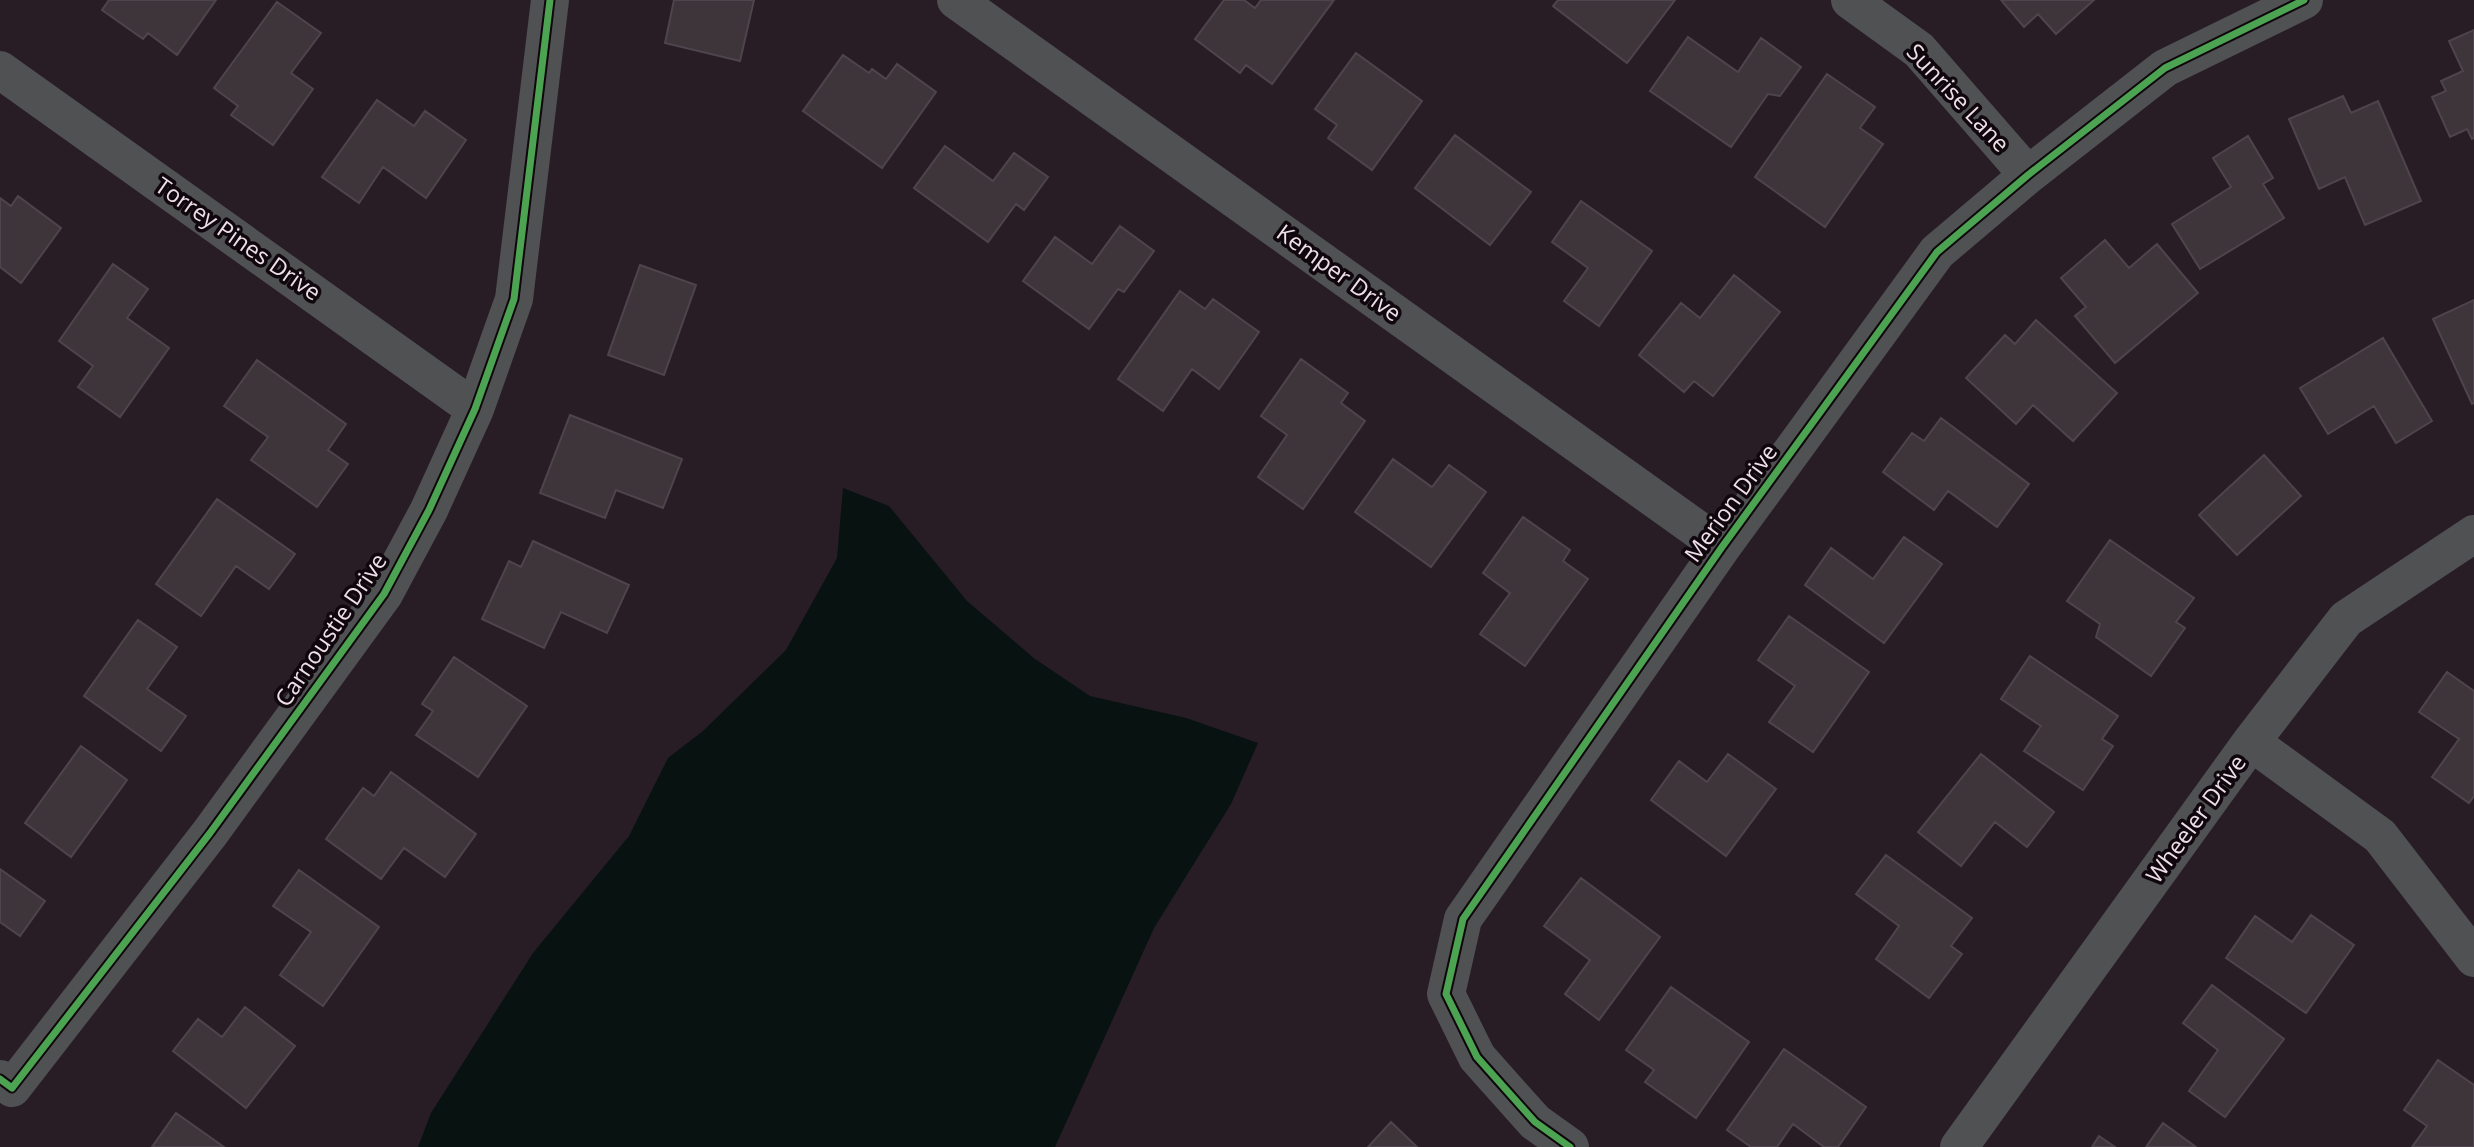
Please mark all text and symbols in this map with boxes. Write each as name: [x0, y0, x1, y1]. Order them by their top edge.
street label: Sunrise Lane: [1900, 36, 2017, 159]
street label: Torrey Pines Drive: [149, 169, 328, 307]
street label: Kemper Drive: [1271, 216, 1408, 328]
street label: Merion Drive: [1676, 437, 1784, 568]
street label: Carnoustie Drive: [267, 546, 393, 713]
street label: Wheeler Drive: [2138, 748, 2253, 889]

